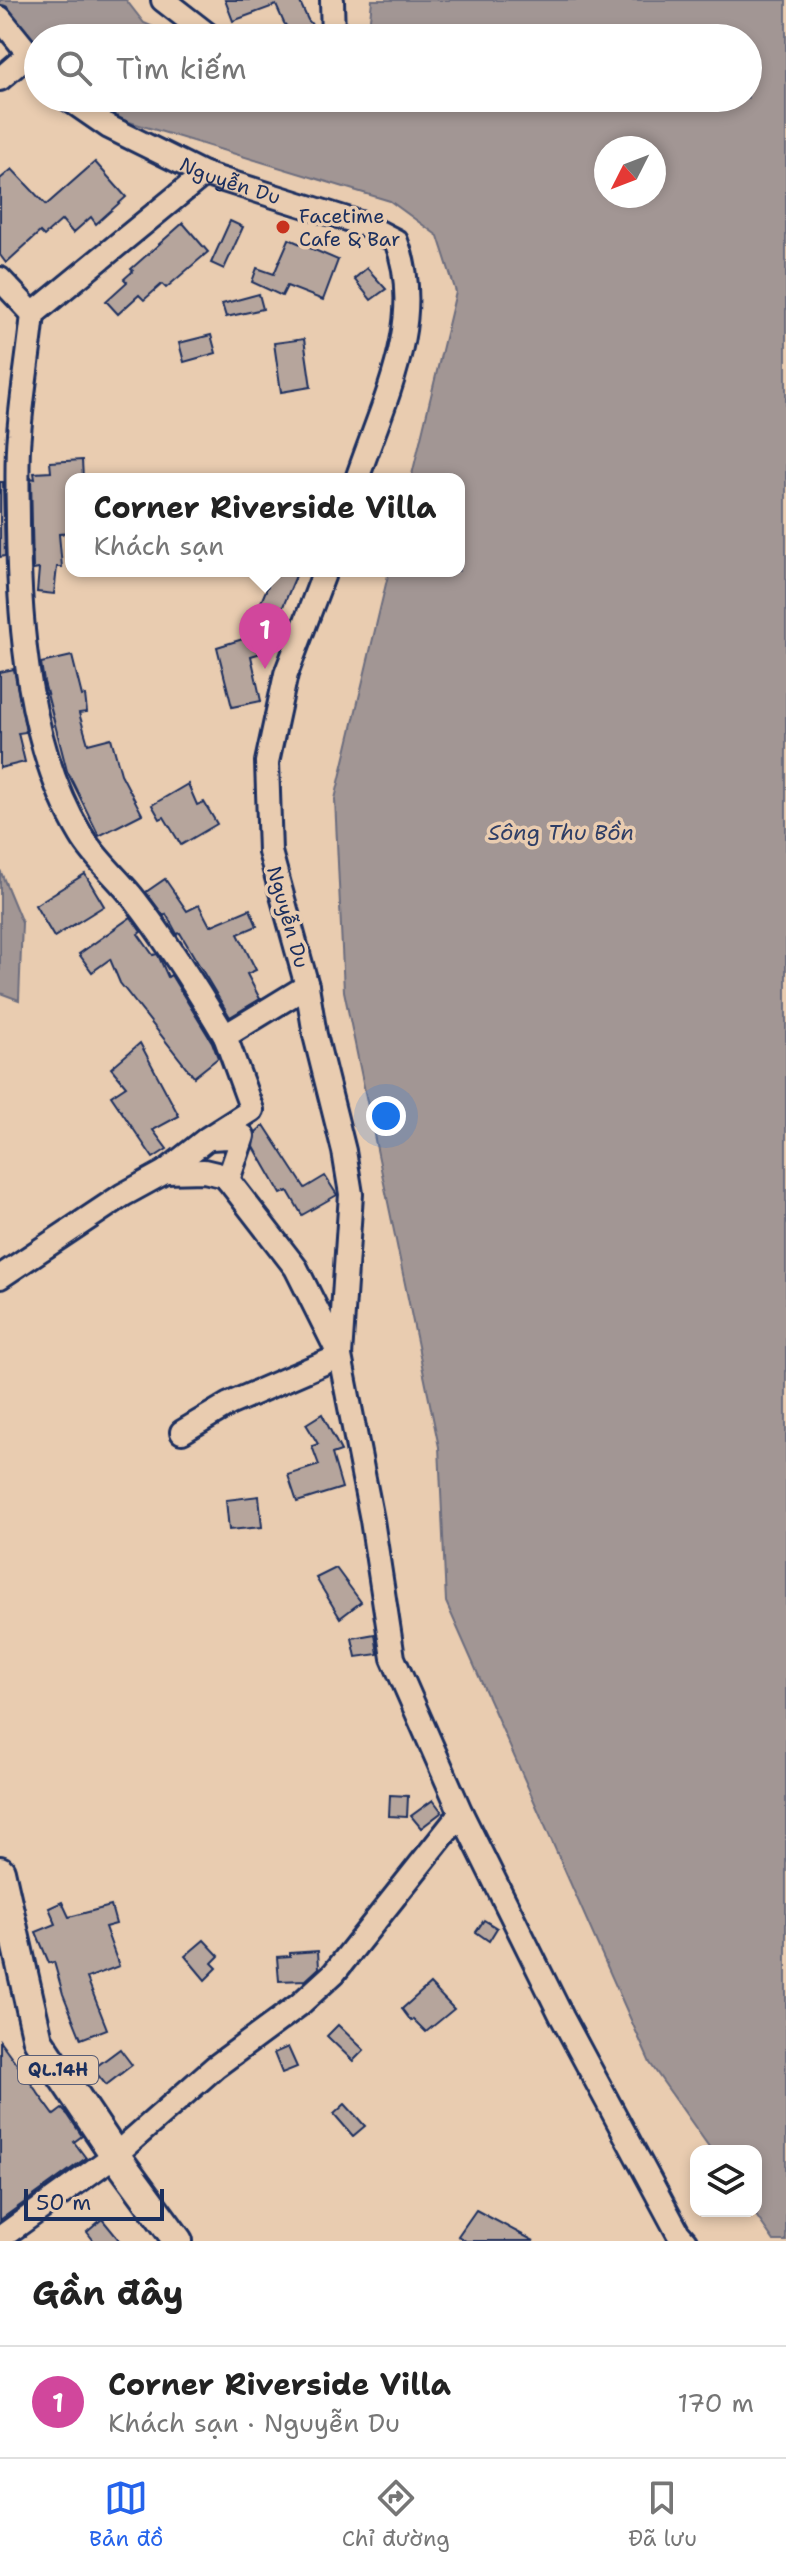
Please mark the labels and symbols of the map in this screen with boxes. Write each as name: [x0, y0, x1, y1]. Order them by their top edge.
north arrow: [594, 136, 666, 208]
street label: Nguyễn Du: [175, 151, 284, 210]
place label: Facetime Cafe & Bar: [299, 203, 400, 252]
marker: Facetime Cafe & Bar: [274, 218, 292, 236]
pin: 1: [239, 603, 291, 669]
water label: Sông Thu Bồn: [488, 818, 634, 847]
street label: Nguyễn Du: [261, 863, 315, 971]
your location: [366, 1096, 406, 1136]
road number: QL.14H: [18, 2056, 98, 2084]
scale bar: [24, 2185, 164, 2221]

